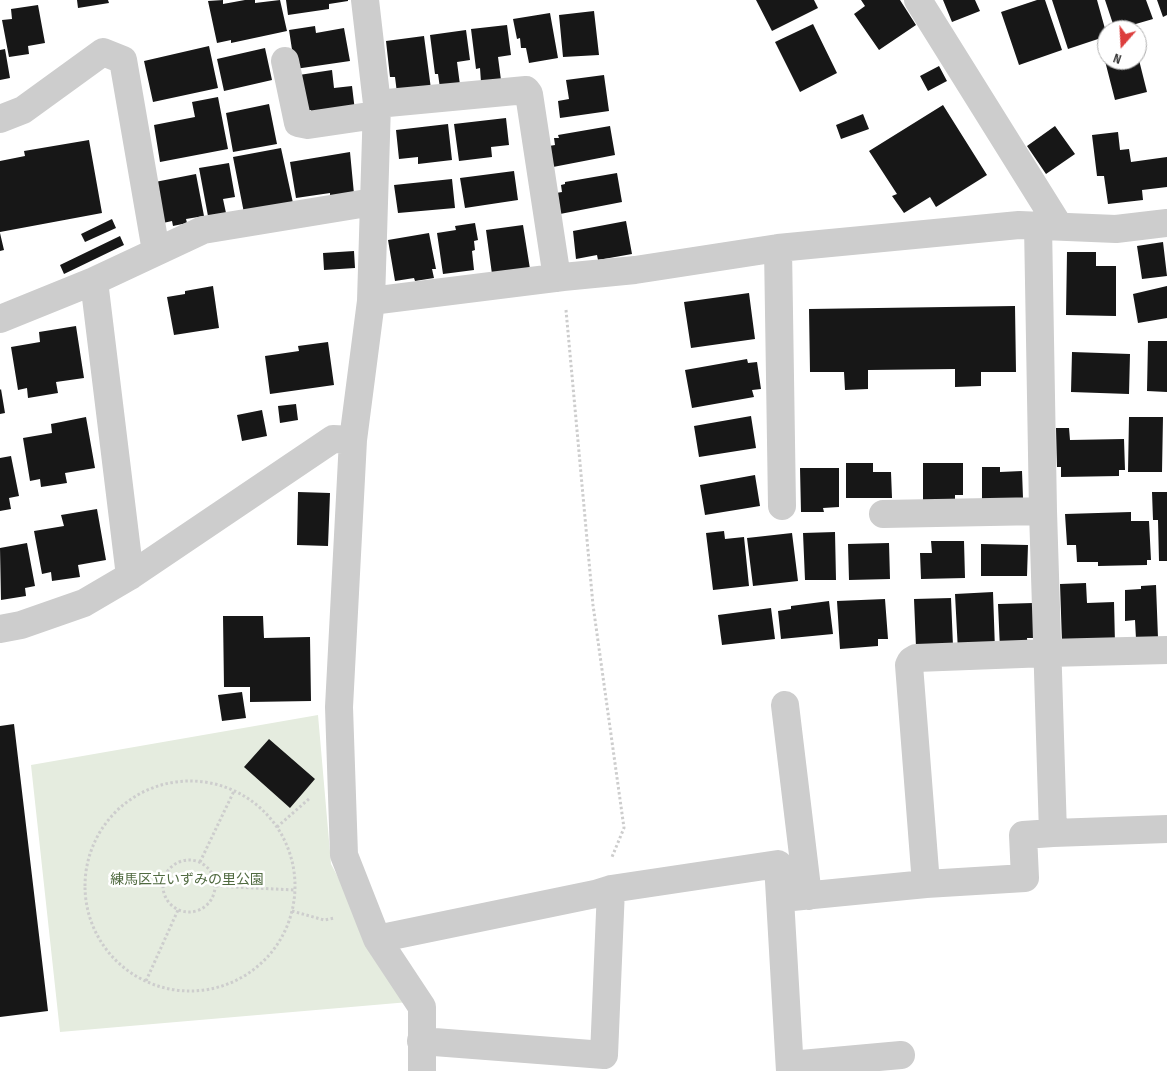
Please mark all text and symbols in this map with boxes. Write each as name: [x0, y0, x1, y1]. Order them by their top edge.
north arrow: [1097, 20, 1147, 70]
text: N: [1111, 49, 1124, 68]
park label: 練馬区立いずみの里公園: [110, 872, 264, 888]

